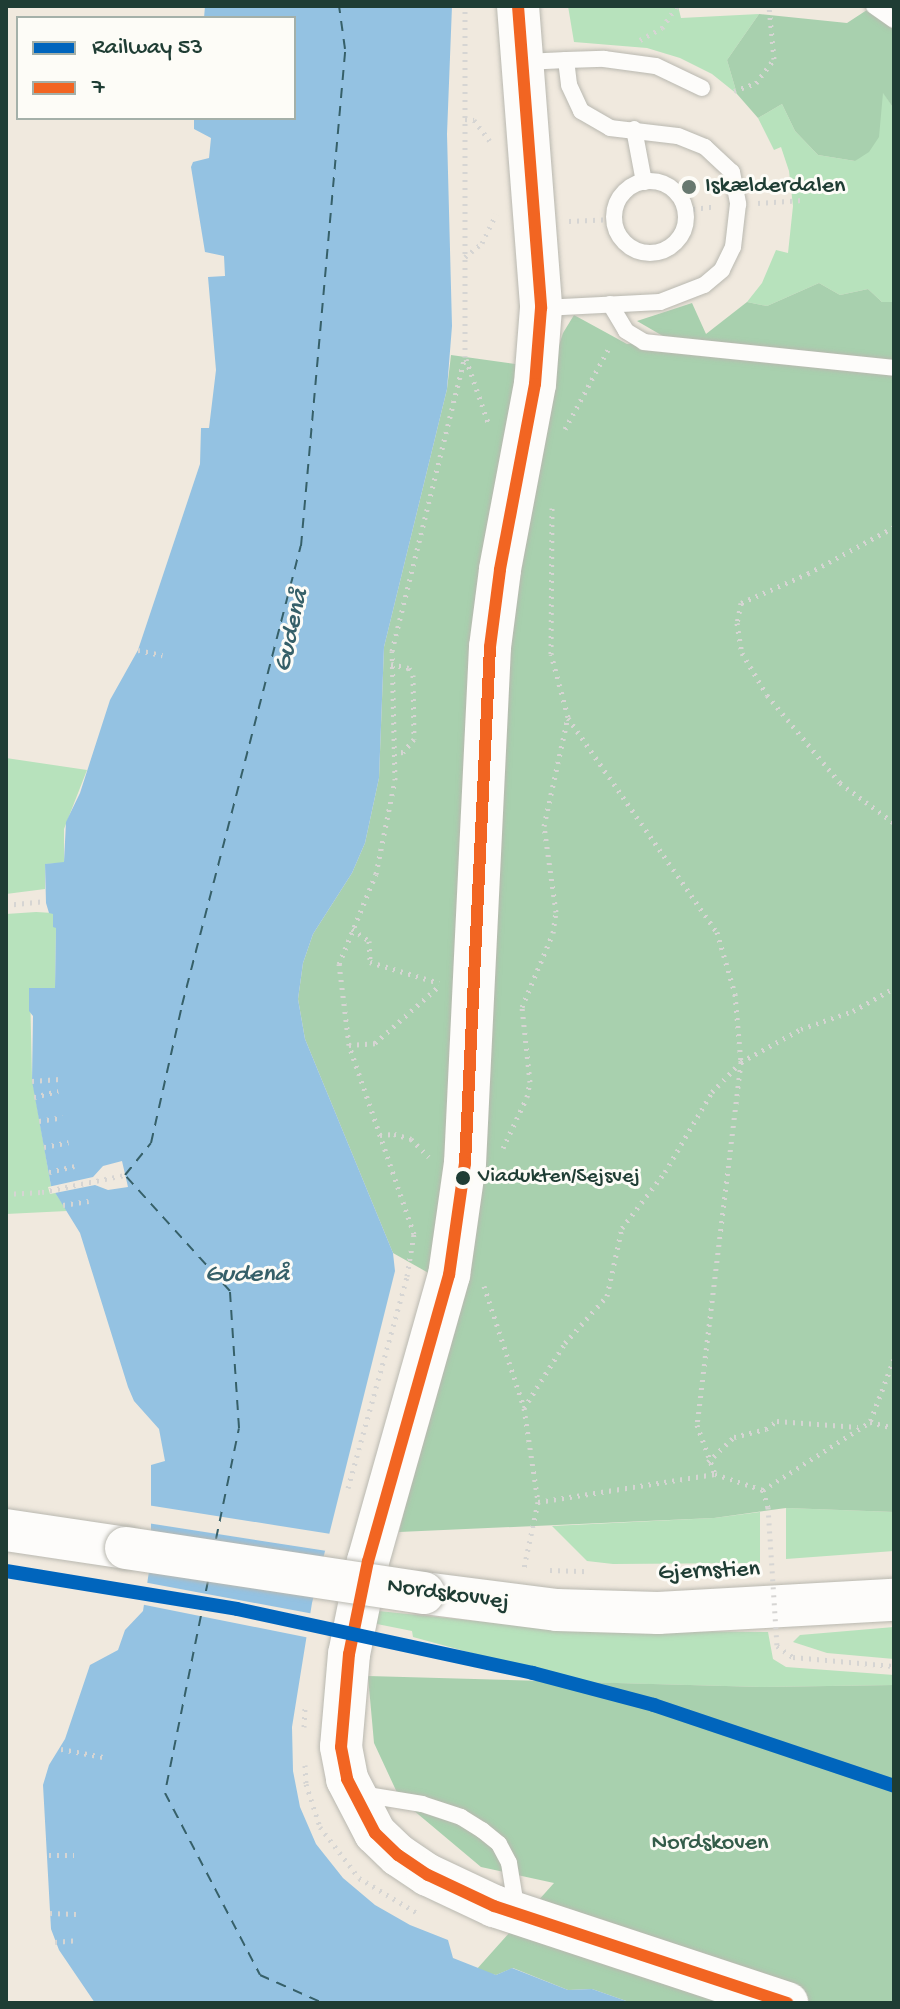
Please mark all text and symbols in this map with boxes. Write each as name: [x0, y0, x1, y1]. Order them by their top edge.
legend: [16, 16, 296, 120]
text: Railway 53: [92, 34, 203, 63]
text: 7: [92, 74, 104, 103]
place label: Iskælderdalen: [705, 173, 845, 201]
marker: Iskælderdalen: [680, 178, 698, 196]
water label: Gudenå: [268, 587, 318, 675]
place label: Viadukten/Sejsvej: [478, 1165, 640, 1191]
marker: Viadukten/Sejsvej: [455, 1170, 471, 1186]
water label: Gudenå: [205, 1260, 289, 1292]
street label: Gjernstien: [658, 1556, 760, 1588]
street label: Nordskovvej: [385, 1572, 511, 1618]
park label: Nordskoven: [651, 1830, 769, 1858]

